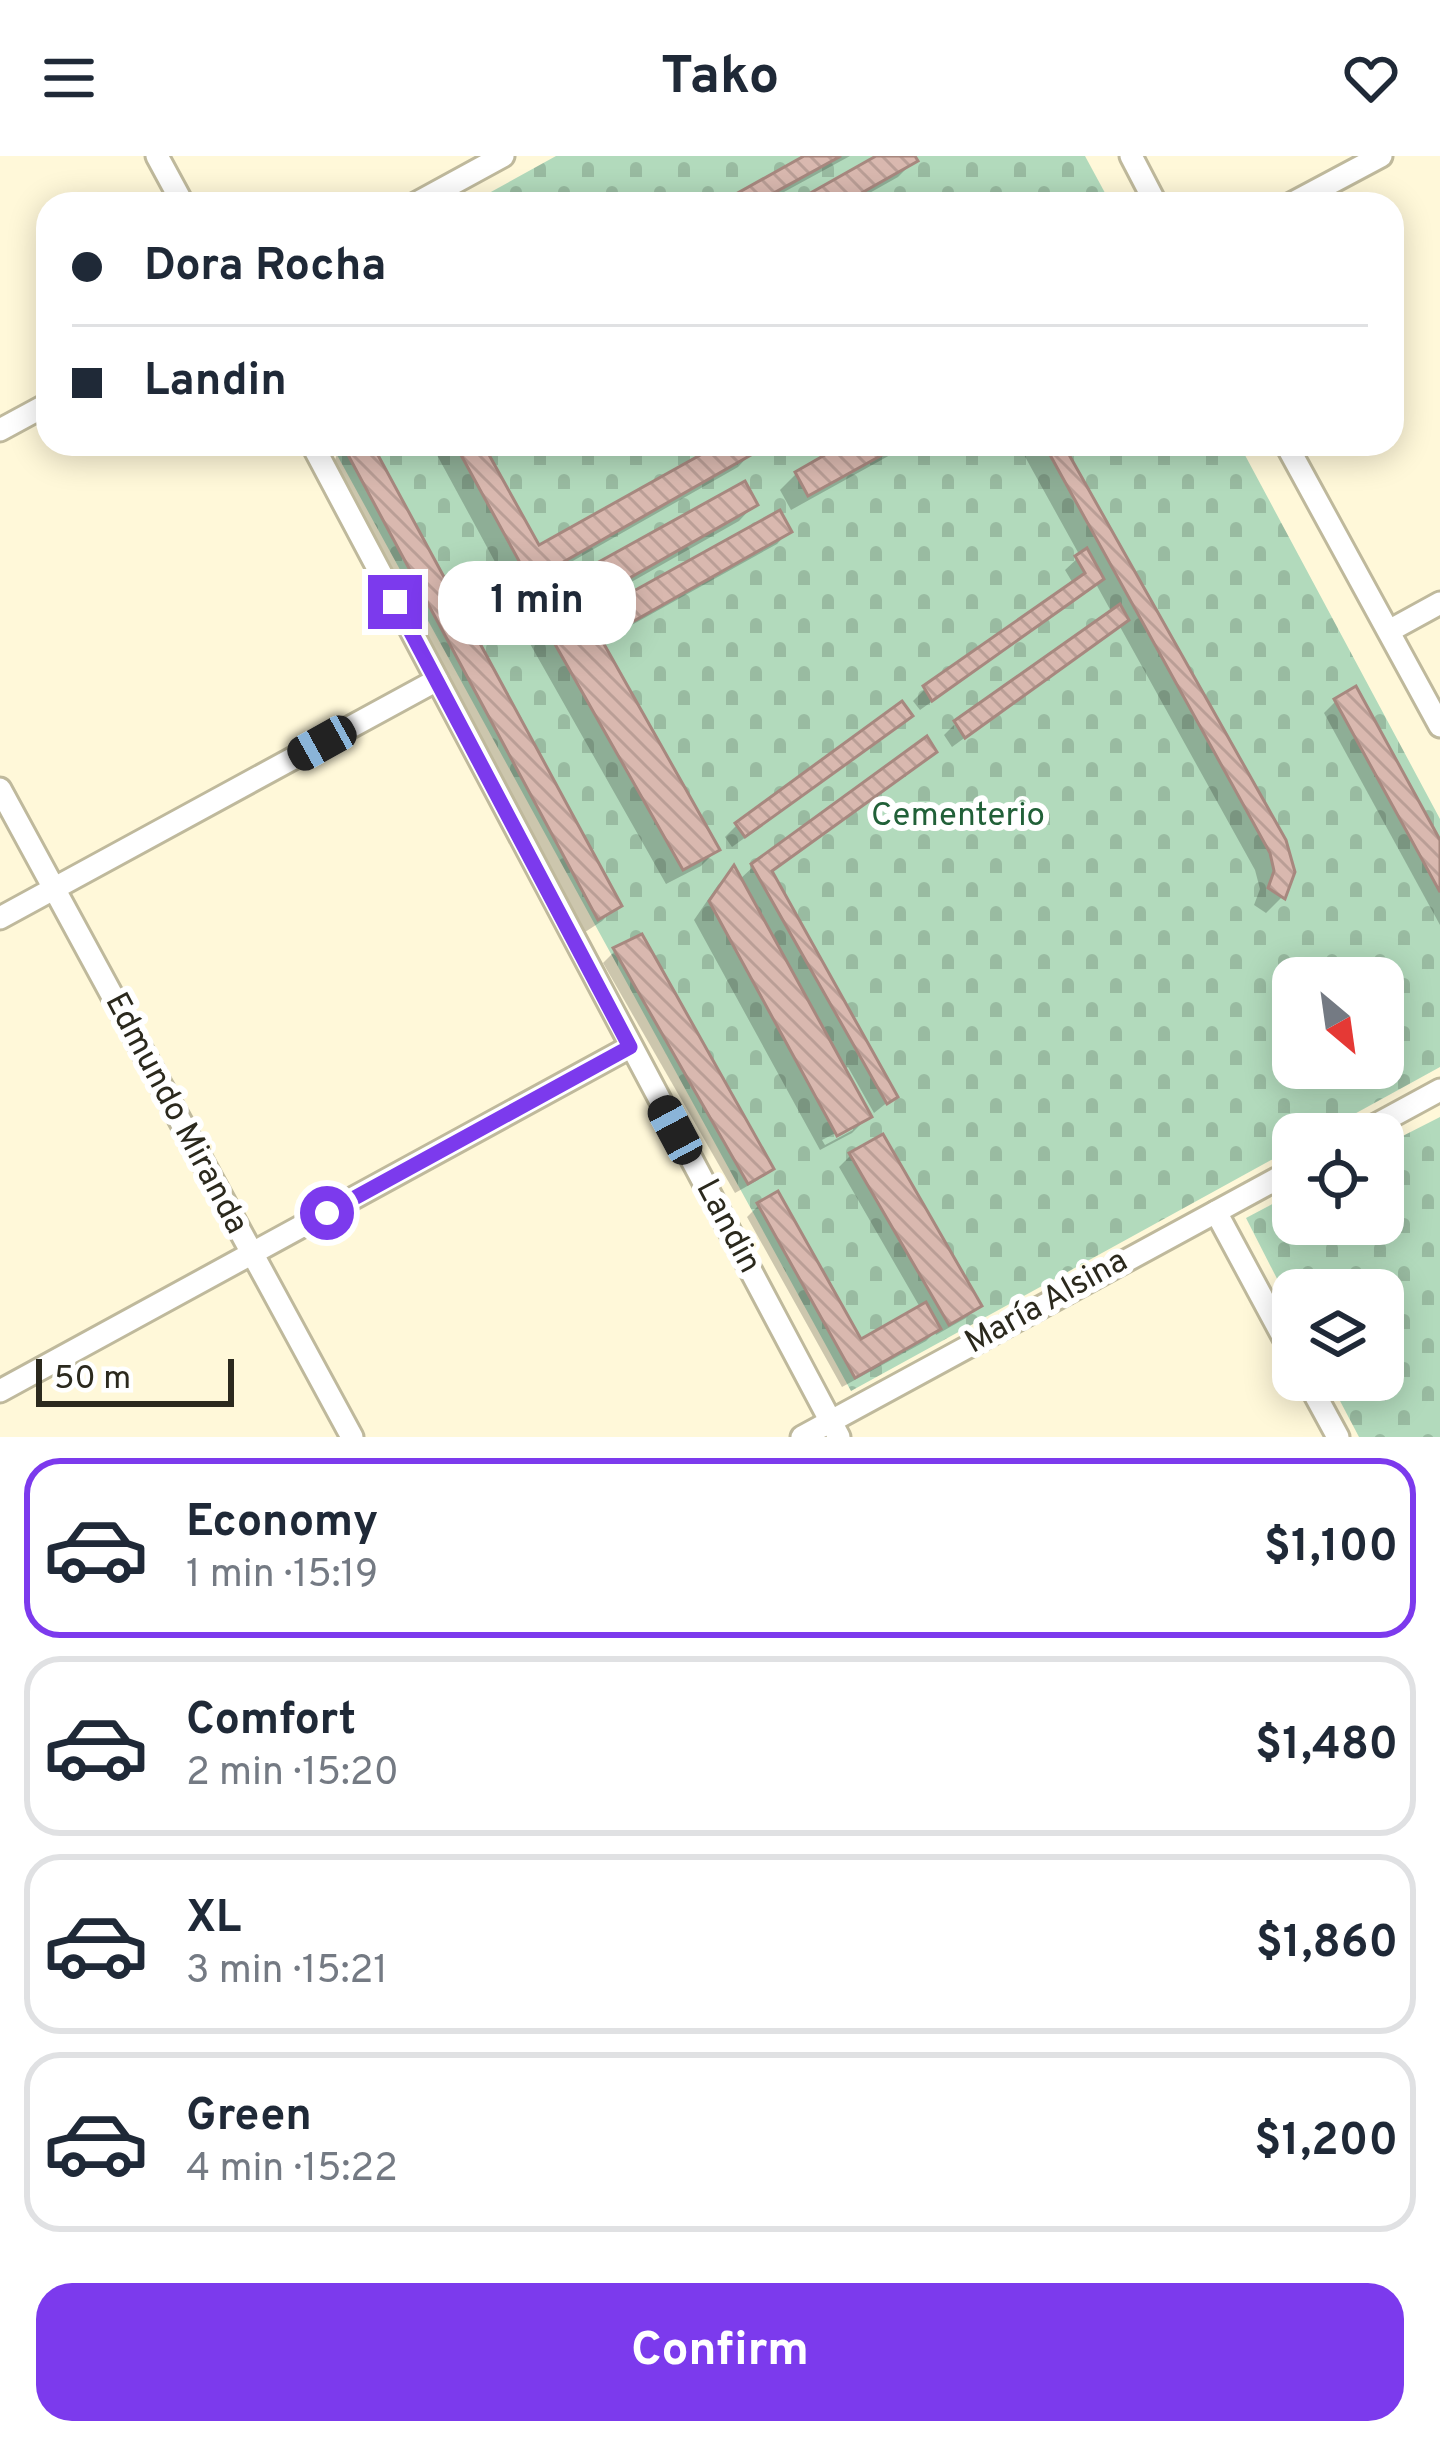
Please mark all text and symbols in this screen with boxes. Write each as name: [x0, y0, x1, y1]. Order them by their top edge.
text: Tako: [661, 44, 779, 113]
icon: menu: [36, 45, 102, 111]
icon: heart: [1338, 45, 1404, 111]
text: Dora Rocha: [144, 239, 386, 296]
text: Landin: [144, 354, 287, 411]
callout: 1 min: [437, 560, 635, 644]
route end: [368, 575, 422, 629]
text: 1 min: [490, 578, 584, 627]
car: [282, 710, 362, 776]
park label: Cementerio: [871, 796, 1045, 838]
north arrow: [1272, 957, 1404, 1089]
map controls: [1272, 957, 1404, 1401]
street label: Edmundo Miranda: [94, 986, 256, 1242]
car: [642, 1090, 708, 1170]
button: locate: [1272, 1113, 1404, 1245]
street label: Landin: [685, 1173, 769, 1281]
route start: [300, 1186, 354, 1240]
street label: María Alsina: [958, 1241, 1136, 1365]
button: layers: [1272, 1269, 1404, 1401]
scale bar: [36, 1353, 234, 1406]
text: 50 m: [54, 1359, 131, 1401]
icon: car: [42, 1494, 150, 1602]
text: Economy: [186, 1495, 378, 1552]
text: $1,100: [1264, 1520, 1398, 1577]
text: 1 min · 15:19: [186, 1552, 378, 1601]
icon: car: [42, 1692, 150, 1800]
text: Comfort: [186, 1693, 356, 1750]
text: $1,480: [1255, 1718, 1398, 1775]
text: 2 min · 15:20: [186, 1750, 399, 1799]
icon: car: [42, 1890, 150, 1998]
text: XL: [186, 1891, 241, 1948]
text: $1,860: [1256, 1916, 1398, 1973]
text: 3 min · 15:21: [186, 1948, 388, 1997]
icon: car: [42, 2088, 150, 2196]
text: Green: [186, 2089, 312, 2146]
text: $1,200: [1254, 2114, 1398, 2171]
text: 4 min · 15:22: [186, 2146, 398, 2195]
button: Confirm: [36, 2283, 1404, 2421]

